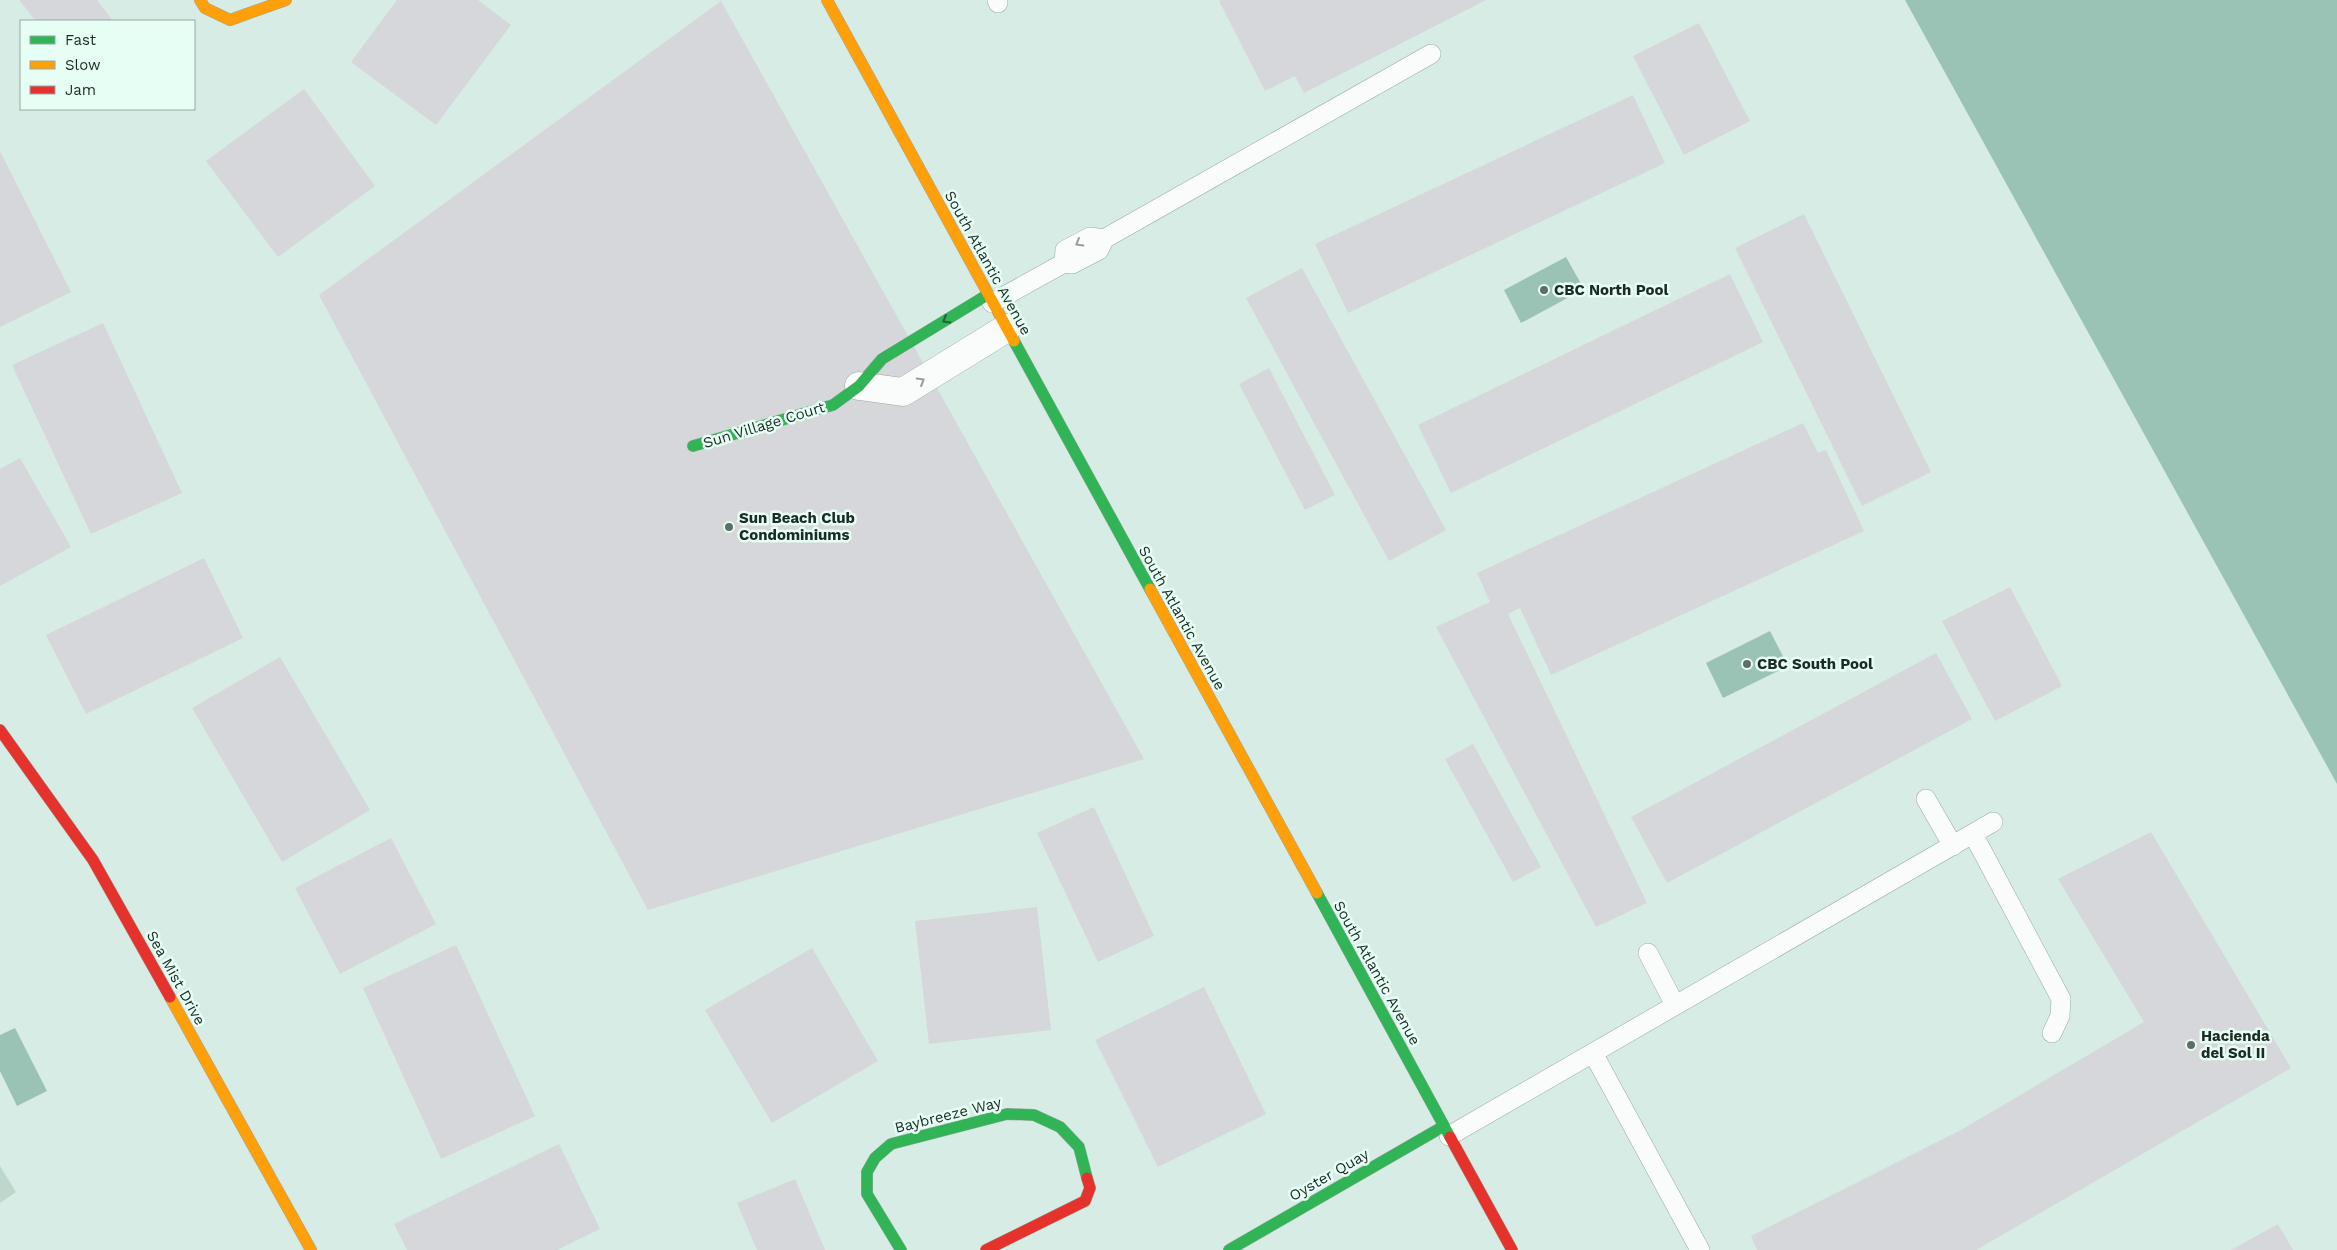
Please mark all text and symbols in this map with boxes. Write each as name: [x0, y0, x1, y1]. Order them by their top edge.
legend: [20, 20, 195, 110]
text: Fast: [65, 31, 97, 49]
text: Slow: [65, 56, 101, 74]
text: Jam: [65, 81, 96, 99]
street label: South Atlantic Avenue: [941, 188, 1035, 338]
one-way arrow: [1075, 237, 1084, 247]
place label: CBC North Pool: [1554, 281, 1668, 299]
marker: CBC North Pool: [1538, 284, 1550, 296]
one-way arrow: [942, 314, 951, 324]
one-way arrow: [916, 378, 925, 388]
street label: Sun Village Court: [701, 398, 828, 452]
place label: Sun Beach Club Condominiums: [739, 509, 855, 544]
marker: Sun Beach Club Condominiums: [723, 521, 735, 533]
street label: South Atlantic Avenue: [1135, 543, 1229, 693]
place label: CBC South Pool: [1757, 655, 1873, 673]
marker: CBC South Pool: [1741, 658, 1753, 670]
street label: South Atlantic Avenue: [1330, 898, 1424, 1048]
street label: Sea Mist Drive: [143, 928, 209, 1028]
place label: Hacienda del Sol II: [2201, 1027, 2270, 1062]
marker: Hacienda del Sol II: [2185, 1039, 2197, 1051]
street label: Baybreeze Way: [893, 1093, 1003, 1137]
street label: Oyster Quay: [1286, 1145, 1372, 1205]

